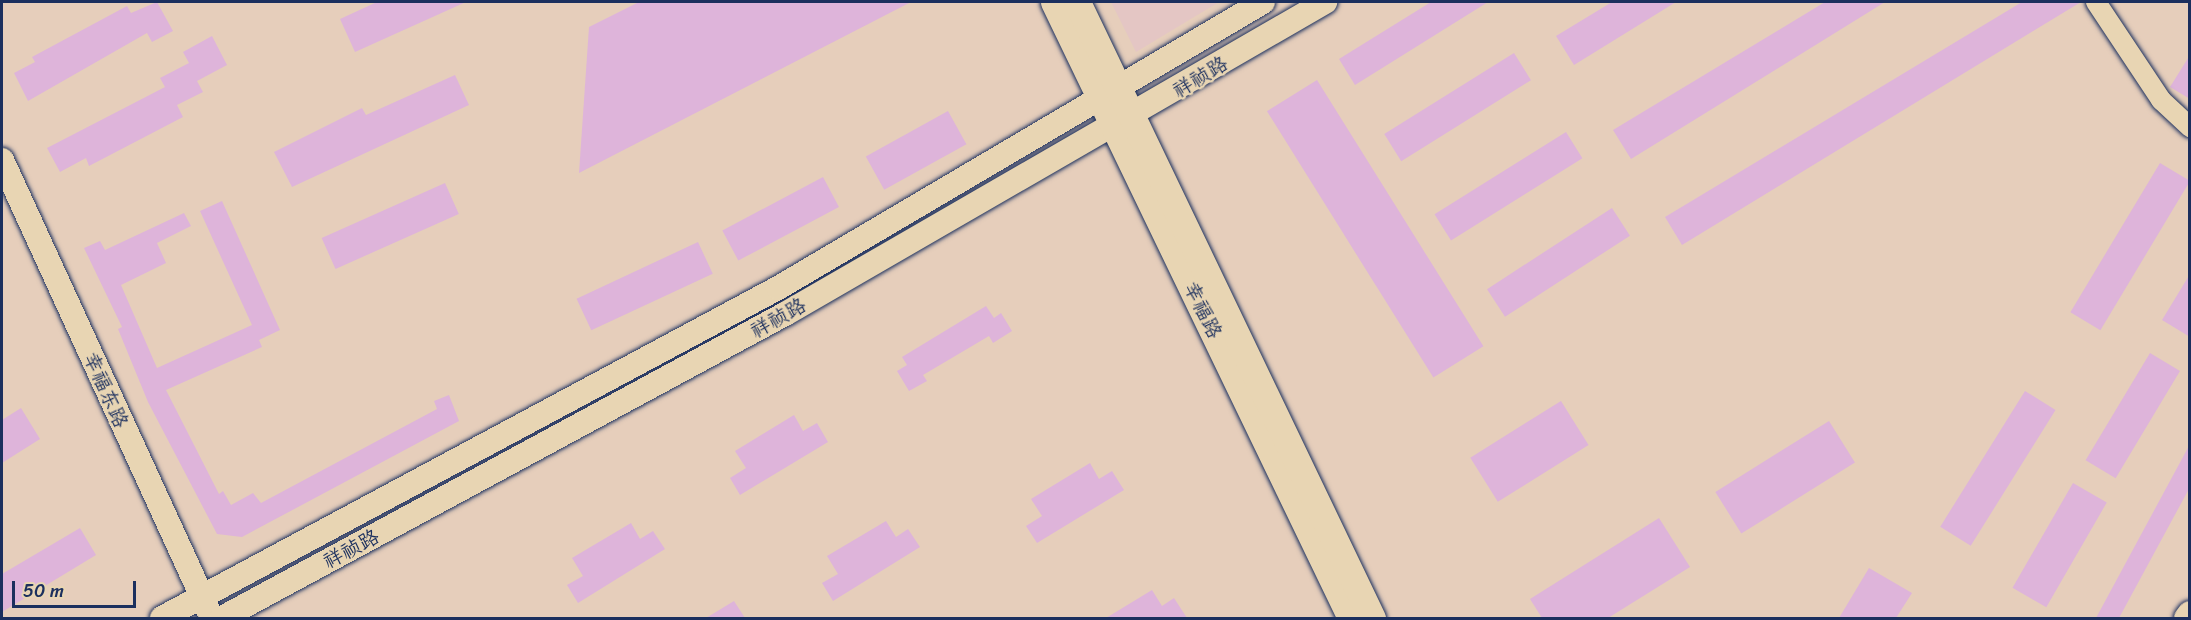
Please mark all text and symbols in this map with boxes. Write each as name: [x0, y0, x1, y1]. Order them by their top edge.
street label: 祥祯路: [1168, 51, 1232, 103]
street label: 幸福路: [1179, 278, 1227, 342]
street label: 祥祯路: [746, 293, 810, 343]
street label: 幸福东路: [79, 349, 133, 431]
street label: 祥祯路: [319, 524, 383, 574]
scale bar: [15, 569, 140, 607]
text: 50 m: [23, 575, 64, 607]

